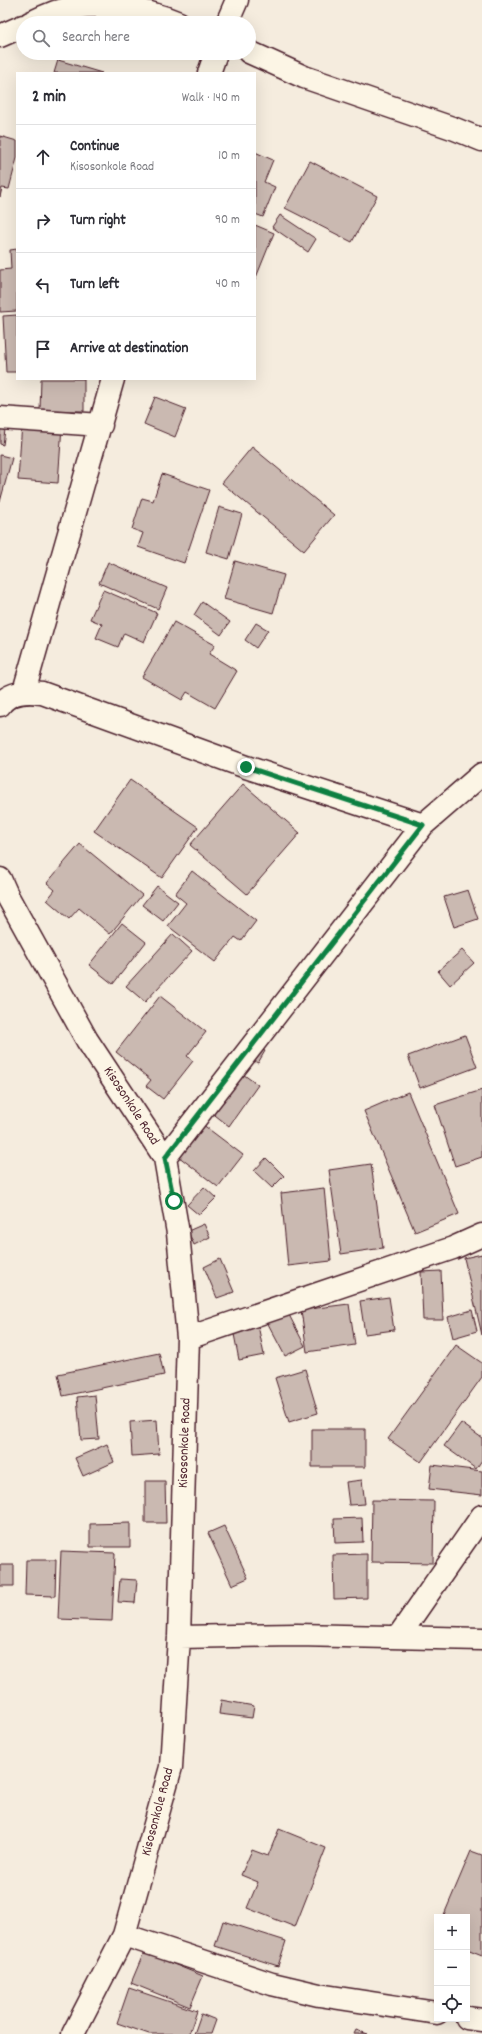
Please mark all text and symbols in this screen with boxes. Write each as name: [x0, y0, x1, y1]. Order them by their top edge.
search box: [16, 16, 256, 60]
icon: search: [30, 27, 52, 49]
text: Search here: [62, 27, 130, 49]
text: 2 min: [32, 86, 66, 110]
text: Walk · 140 m: [182, 89, 240, 108]
text: Continue: [70, 136, 119, 158]
icon: ahead: [32, 146, 54, 168]
text: 10 m: [218, 147, 240, 166]
text: Kisosonkole Road: [70, 158, 154, 177]
icon: right: [32, 210, 54, 232]
text: Turn right: [70, 210, 126, 232]
text: 90 m: [215, 211, 240, 230]
icon: left: [32, 274, 54, 296]
text: Turn left: [70, 274, 119, 296]
text: 40 m: [216, 275, 240, 294]
icon: arrive: [32, 338, 54, 360]
text: Arrive at destination: [70, 338, 188, 360]
route end: [237, 758, 255, 776]
street label: Kisosonkole Road: [98, 1063, 164, 1149]
route start: [165, 1192, 183, 1210]
street label: Kisosonkole Road: [173, 1397, 197, 1489]
street label: Kisosonkole Road: [137, 1766, 179, 1858]
map controls: [434, 1914, 470, 2022]
button: +: [434, 1914, 470, 1950]
button: −: [434, 1950, 470, 1986]
button: locate: [434, 1986, 470, 2022]

